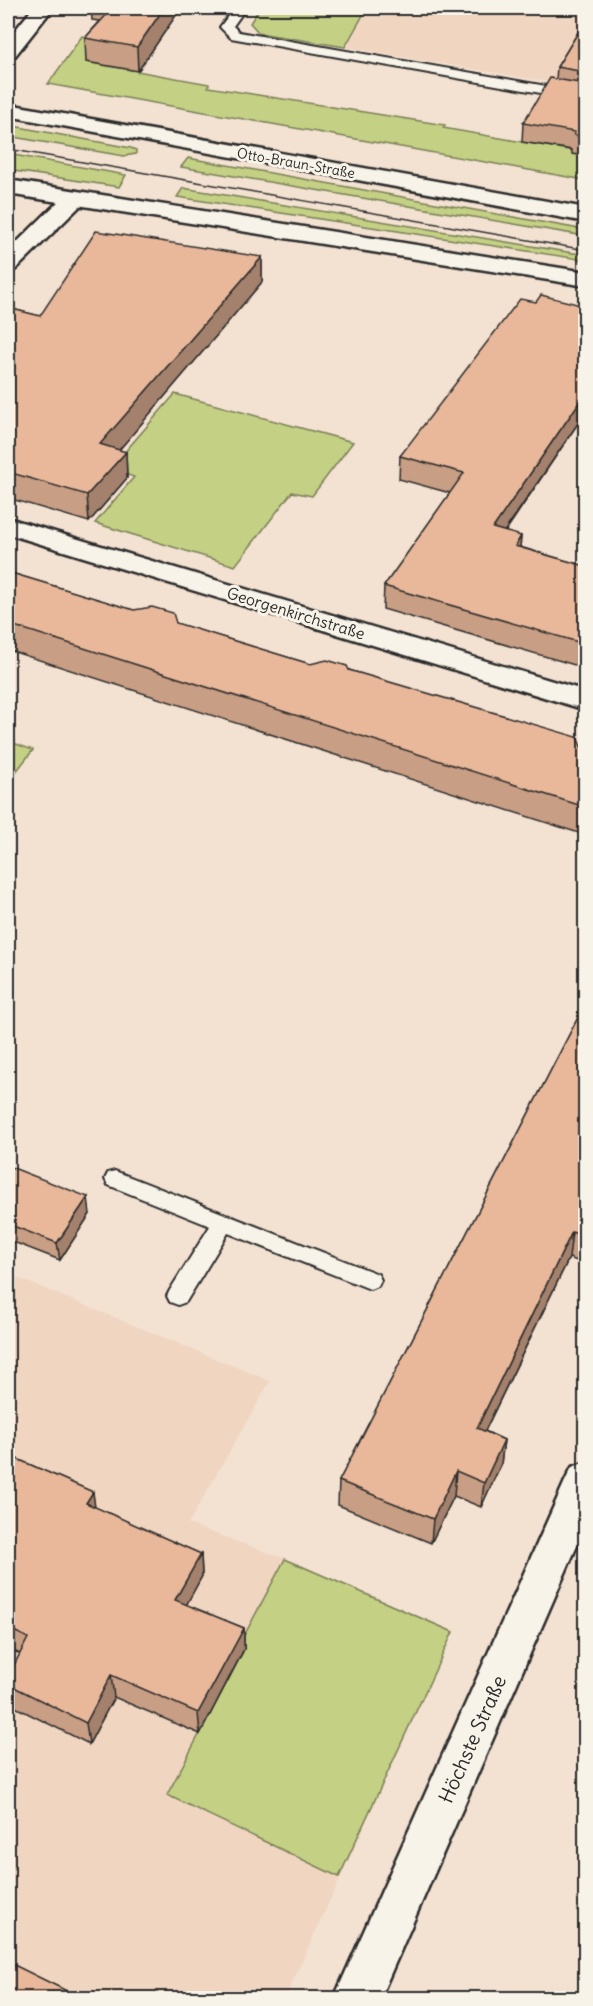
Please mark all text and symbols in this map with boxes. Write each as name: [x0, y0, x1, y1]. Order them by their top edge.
street label: Otto-Braun-Straße: [236, 144, 356, 182]
street label: Georgenkirchstraße: [225, 582, 367, 644]
street label: Höchste Straße: [433, 1671, 511, 1807]

